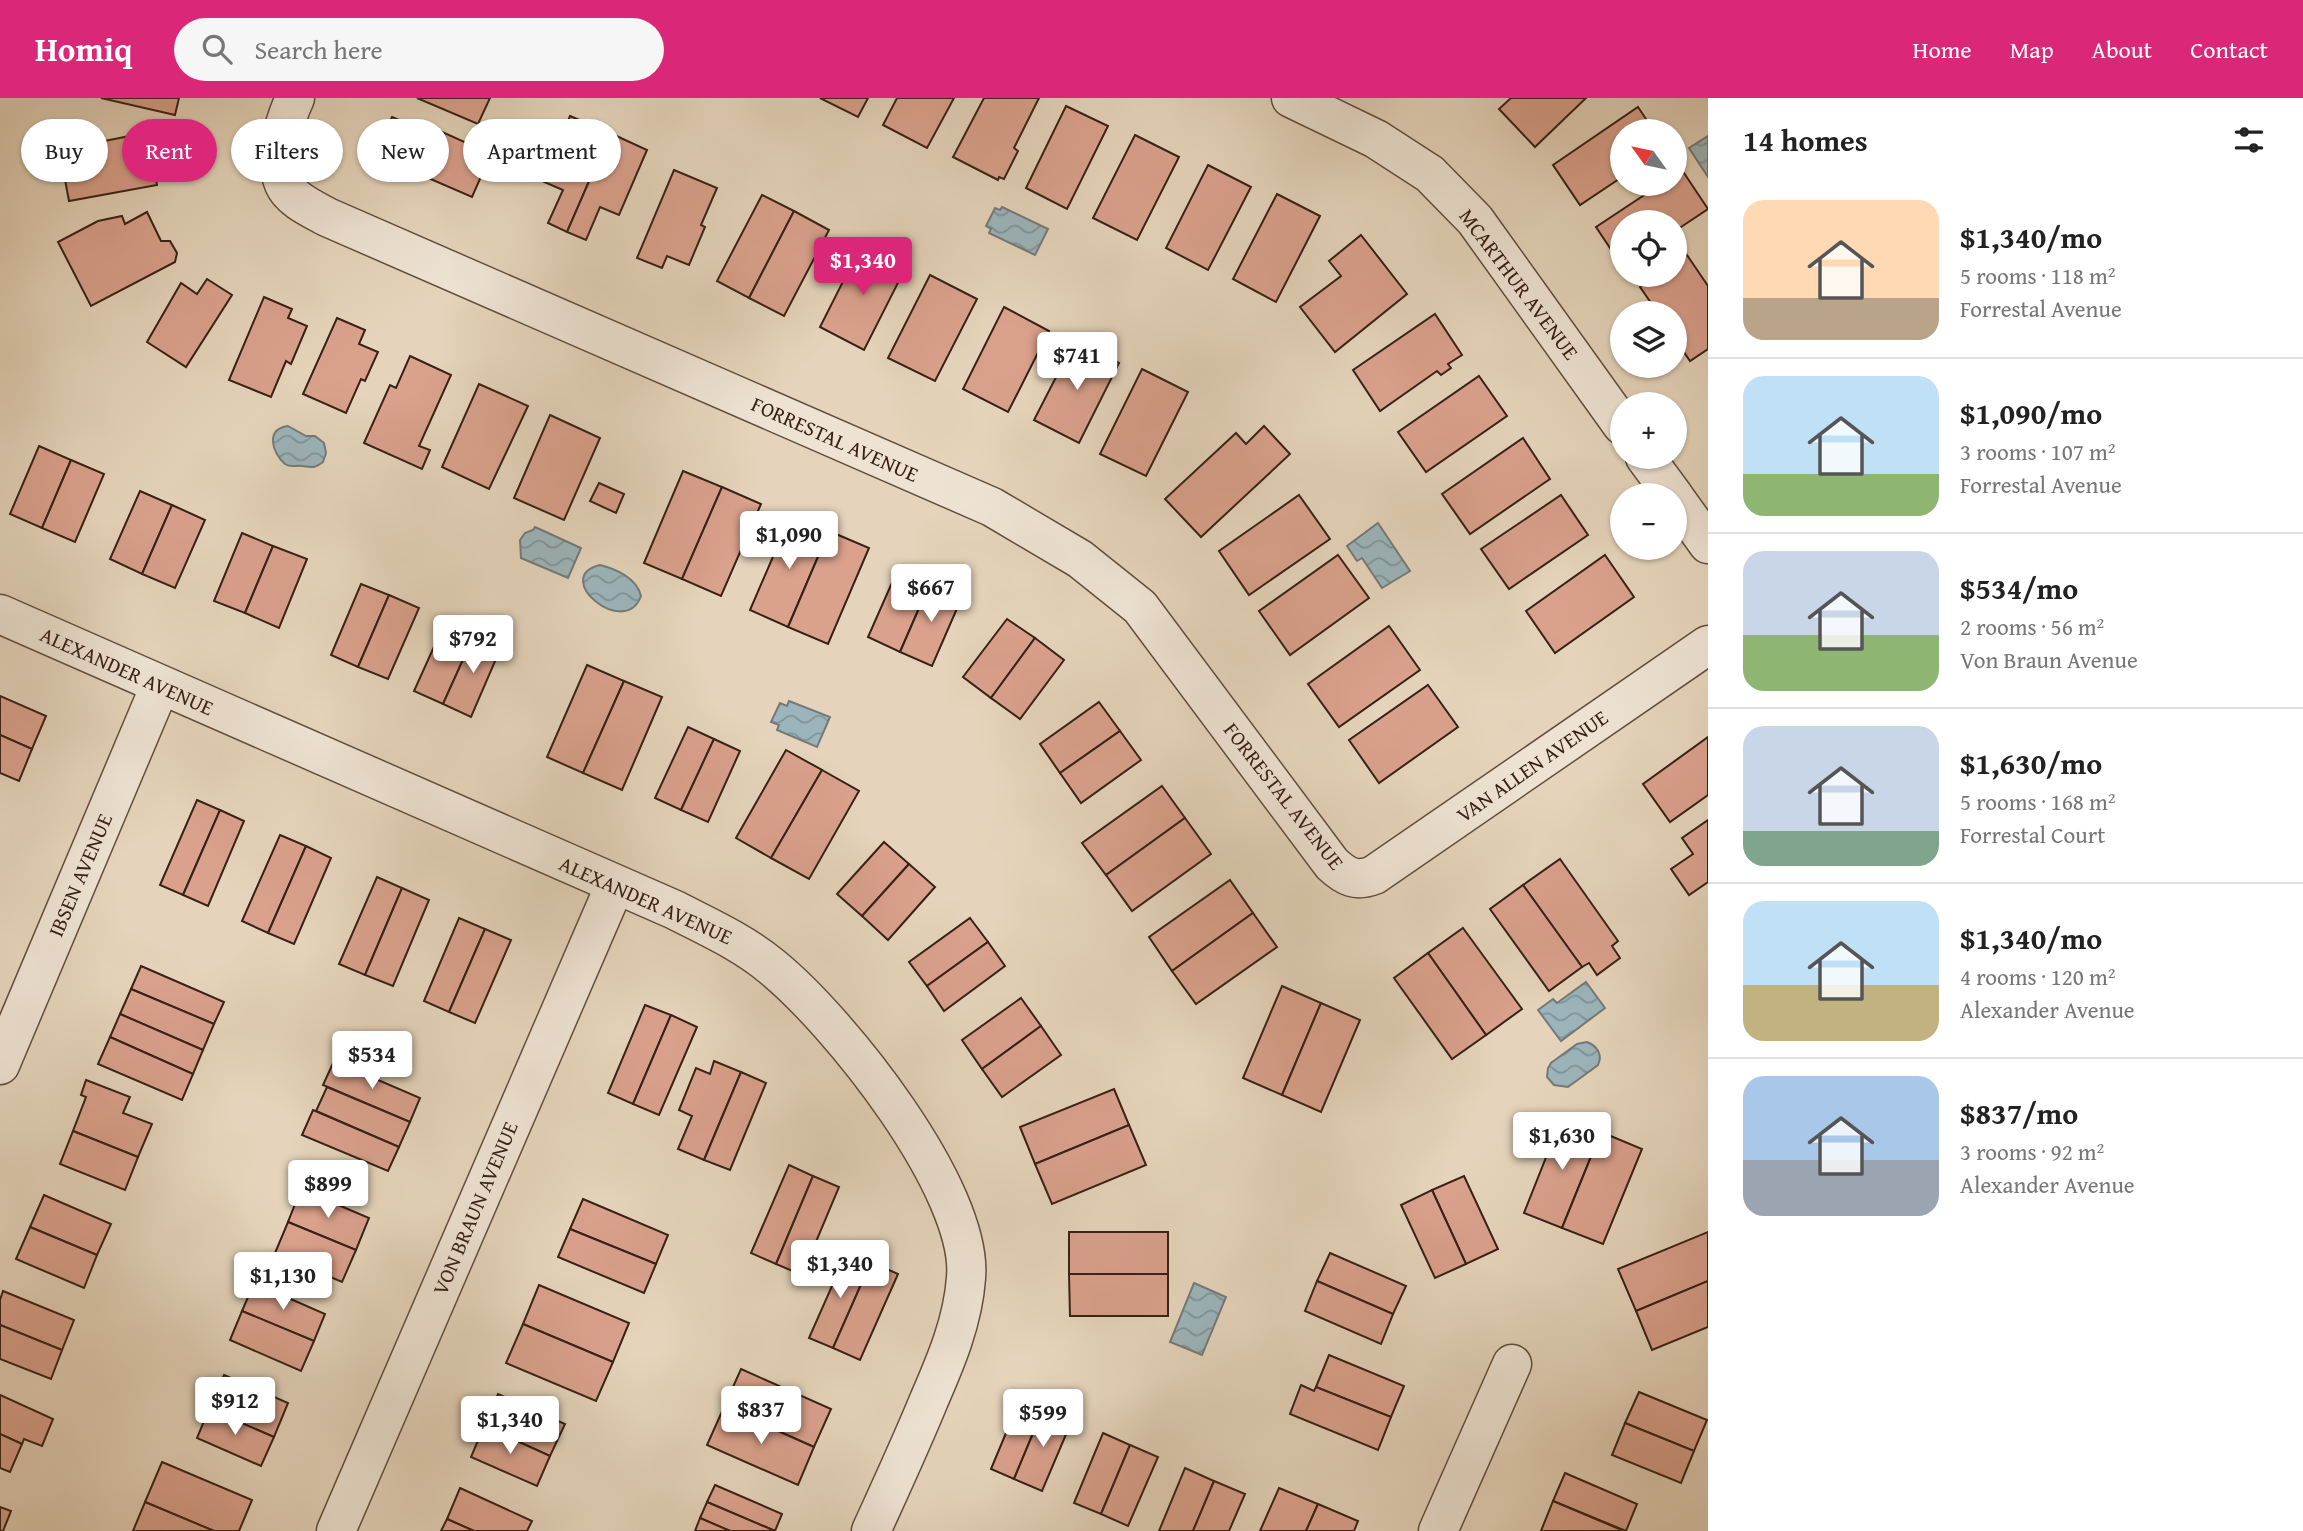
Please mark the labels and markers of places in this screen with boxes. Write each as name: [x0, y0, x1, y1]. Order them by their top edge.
pin: $1,340: [806, 238, 920, 297]
pin: $741: [1036, 332, 1118, 392]
pin: $1,090: [732, 512, 846, 571]
pin: $667: [890, 564, 972, 624]
pin: $792: [432, 616, 514, 675]
pin: $534: [331, 1032, 413, 1091]
pin: $1,630: [1505, 1112, 1619, 1172]
pin: $899: [287, 1160, 369, 1220]
pin: $1,340: [783, 1240, 897, 1300]
pin: $1,130: [226, 1252, 340, 1312]
pin: $912: [194, 1378, 276, 1437]
pin: $837: [720, 1386, 802, 1446]
pin: $599: [1002, 1390, 1084, 1449]
pin: $1,340: [453, 1396, 567, 1456]

